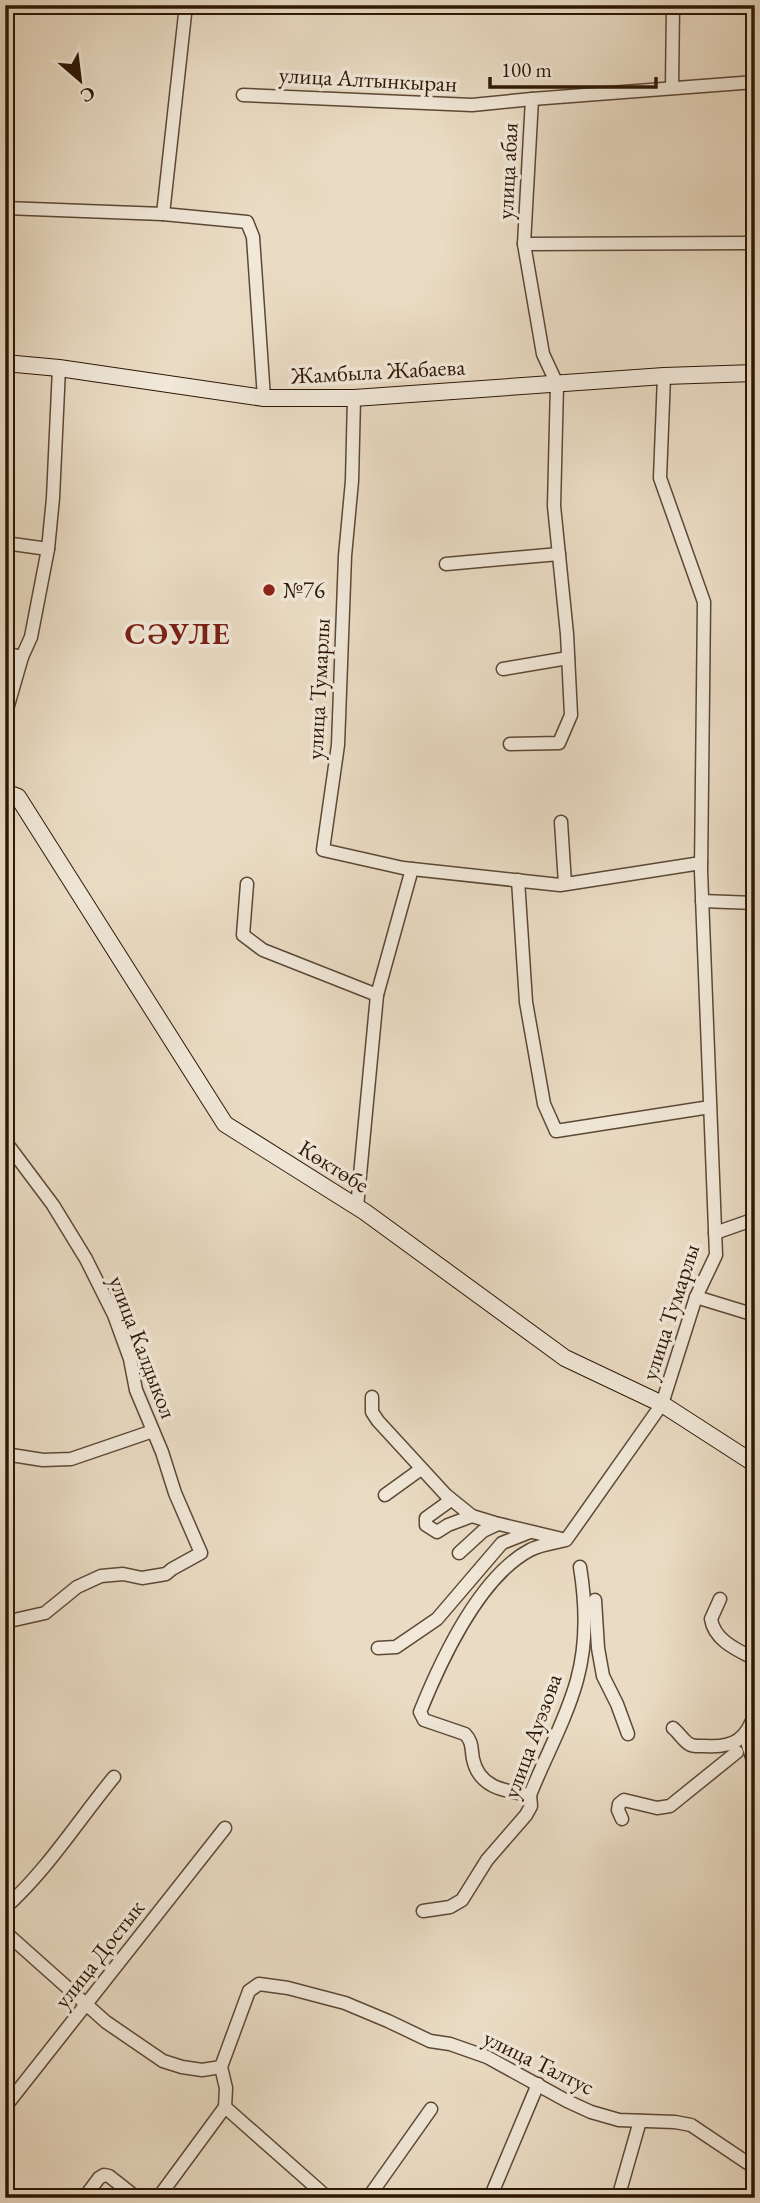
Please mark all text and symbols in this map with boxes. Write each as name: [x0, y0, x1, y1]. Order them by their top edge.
north arrow: [46, 46, 116, 116]
scale bar: [490, 46, 657, 90]
text: 100 m: [501, 56, 552, 83]
street label: улица Алтынкыран: [278, 59, 458, 99]
text: С: [76, 80, 100, 109]
street label: улица абая: [489, 122, 525, 220]
street label: Жамбыла Жабаева: [289, 351, 467, 391]
place label: №76: [283, 575, 325, 605]
marker: №76: [261, 582, 277, 598]
district label: СӘУЛЕ: [124, 614, 232, 653]
street label: улица Тумарлы: [299, 618, 337, 760]
street label: Көктөбе: [293, 1133, 375, 1199]
street label: улица Тумарлы: [634, 1240, 706, 1384]
street label: улица Калдыкол: [102, 1271, 184, 1423]
street label: улица Ауэзова: [496, 1669, 569, 1802]
street label: улица Достык: [47, 1894, 151, 2014]
street label: улица Талтус: [479, 2022, 599, 2102]

